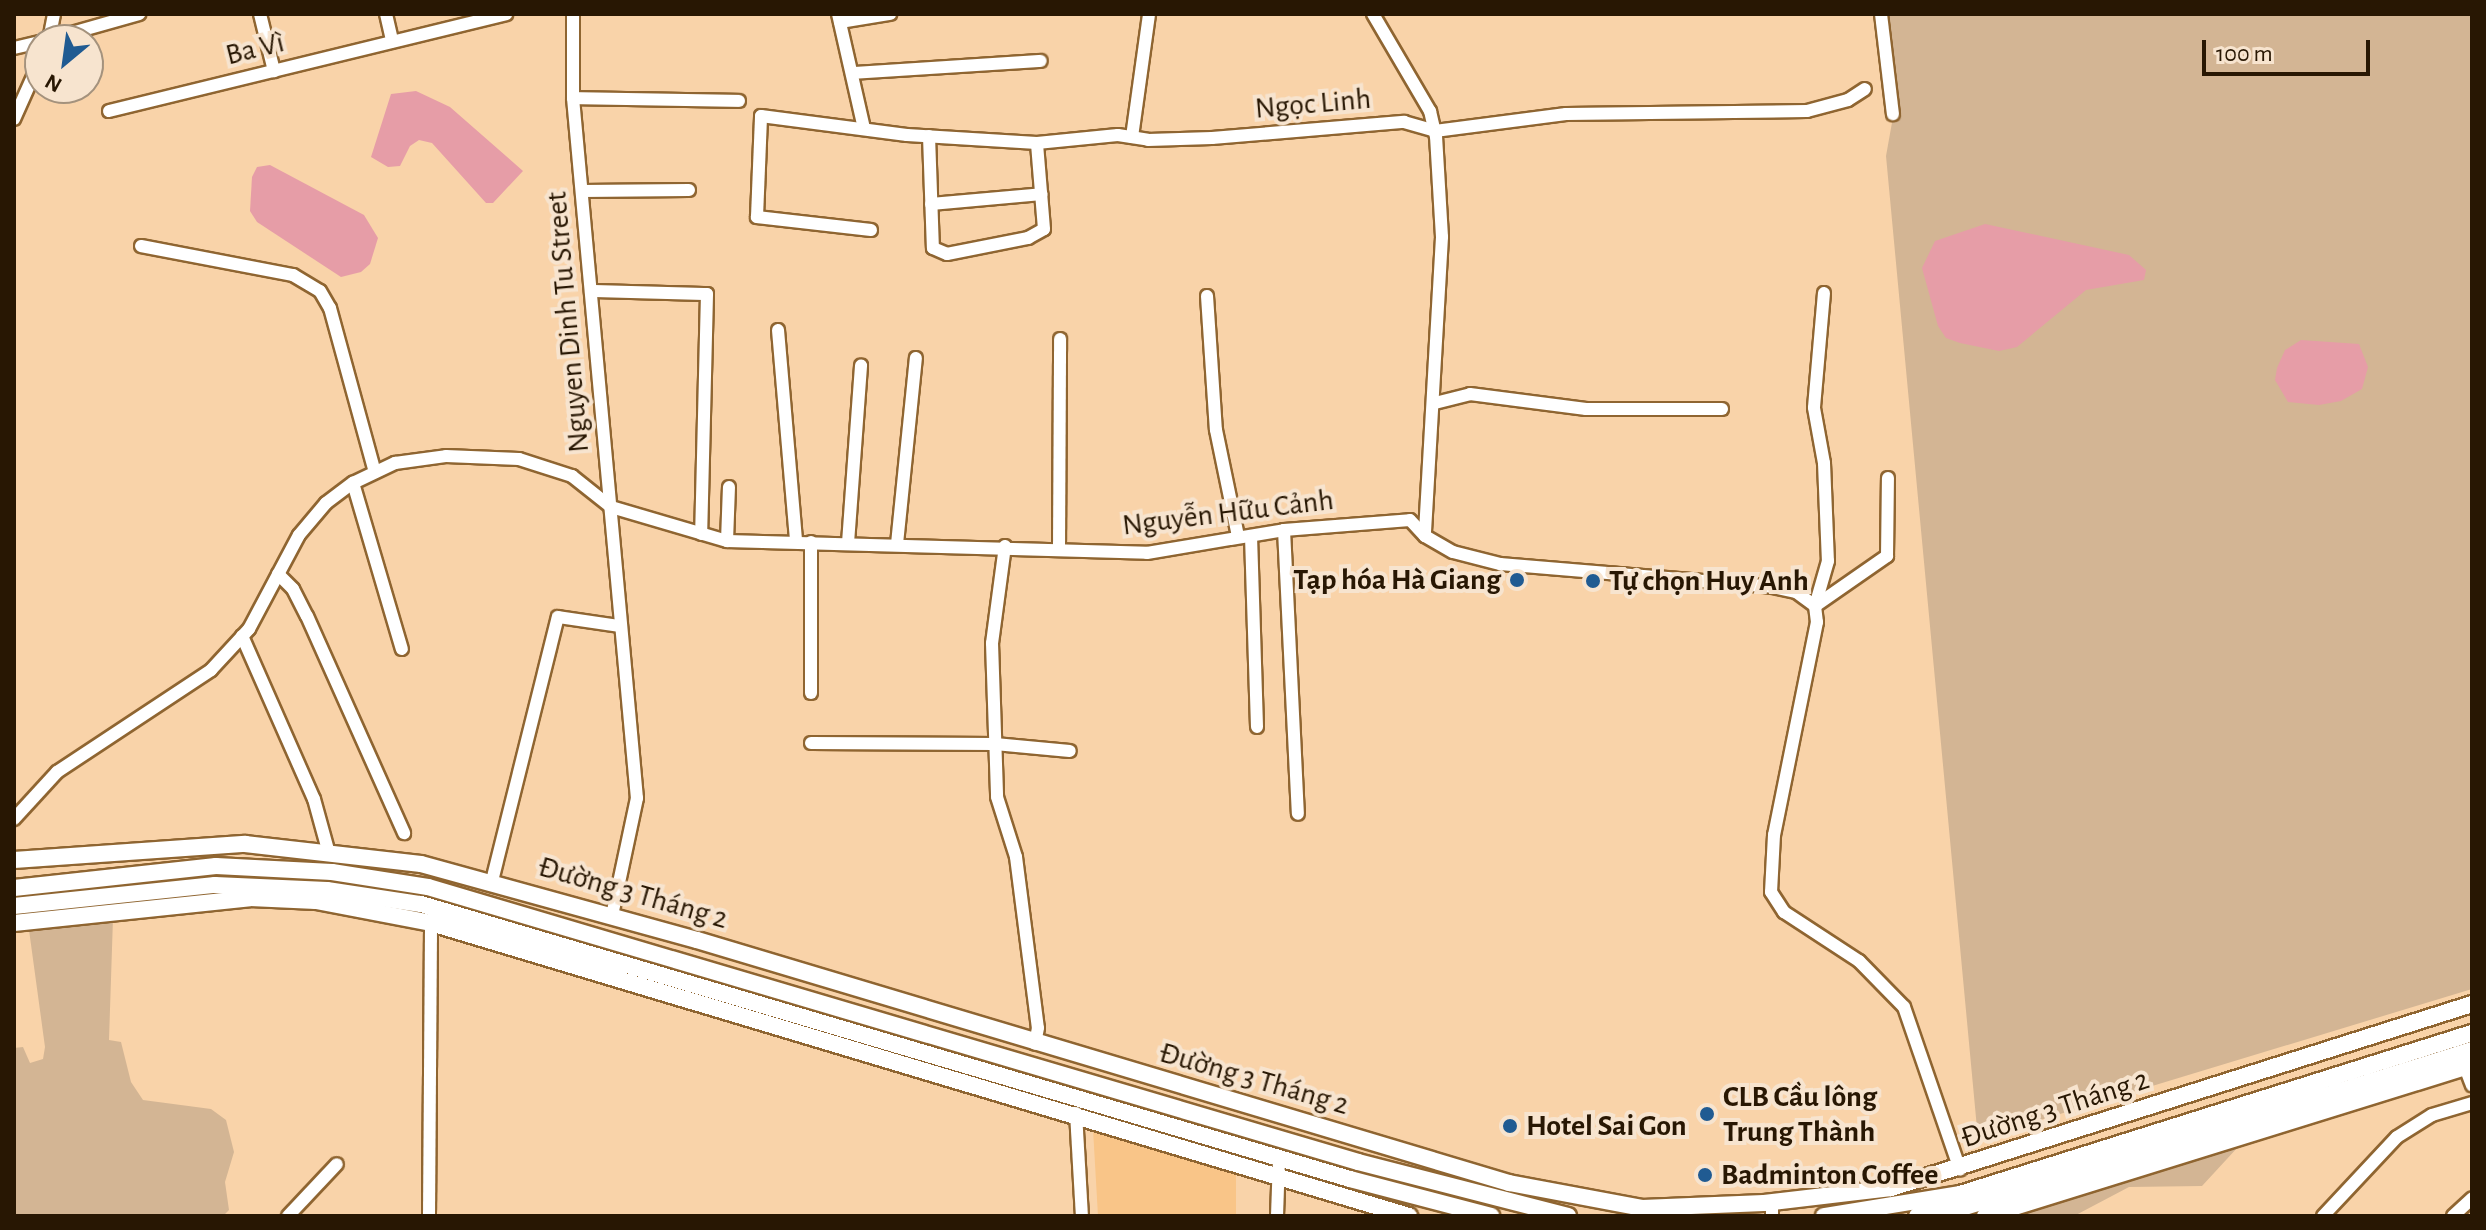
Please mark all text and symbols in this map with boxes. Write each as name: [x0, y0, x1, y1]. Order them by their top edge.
north arrow: [24, 24, 104, 104]
street label: Ba Vì: [222, 24, 288, 74]
scale bar: [2206, 24, 2374, 74]
text: 100 m: [2216, 42, 2273, 66]
text: N: [41, 70, 65, 97]
street label: Ngọc Linh: [1253, 81, 1373, 127]
street label: Nguyen Dinh Tu Street: [539, 190, 597, 454]
street label: Nguyễn Hữu Cảnh: [1120, 482, 1336, 544]
place label: Tạp hóa Hà Giang: [1293, 562, 1501, 598]
place label: Tự chọn Huy Anh: [1609, 563, 1809, 599]
marker: Tạp hóa Hà Giang: [1508, 571, 1526, 589]
marker: Tự chọn Huy Anh: [1584, 572, 1602, 590]
street label: Đường 3 Tháng 2: [534, 849, 732, 937]
street label: Đường 3 Tháng 2: [1155, 1035, 1353, 1123]
street label: Đường 3 Tháng 2: [1956, 1062, 2154, 1156]
place label: CLB Cầu lông Trung Thành: [1723, 1079, 1877, 1150]
marker: CLB Cầu lông Trung Thành: [1698, 1105, 1716, 1123]
place label: Hotel Sai Gon: [1526, 1108, 1687, 1144]
marker: Hotel Sai Gon: [1501, 1117, 1519, 1135]
place label: Badminton Coffee: [1721, 1157, 1938, 1193]
marker: Badminton Coffee: [1696, 1166, 1714, 1184]

